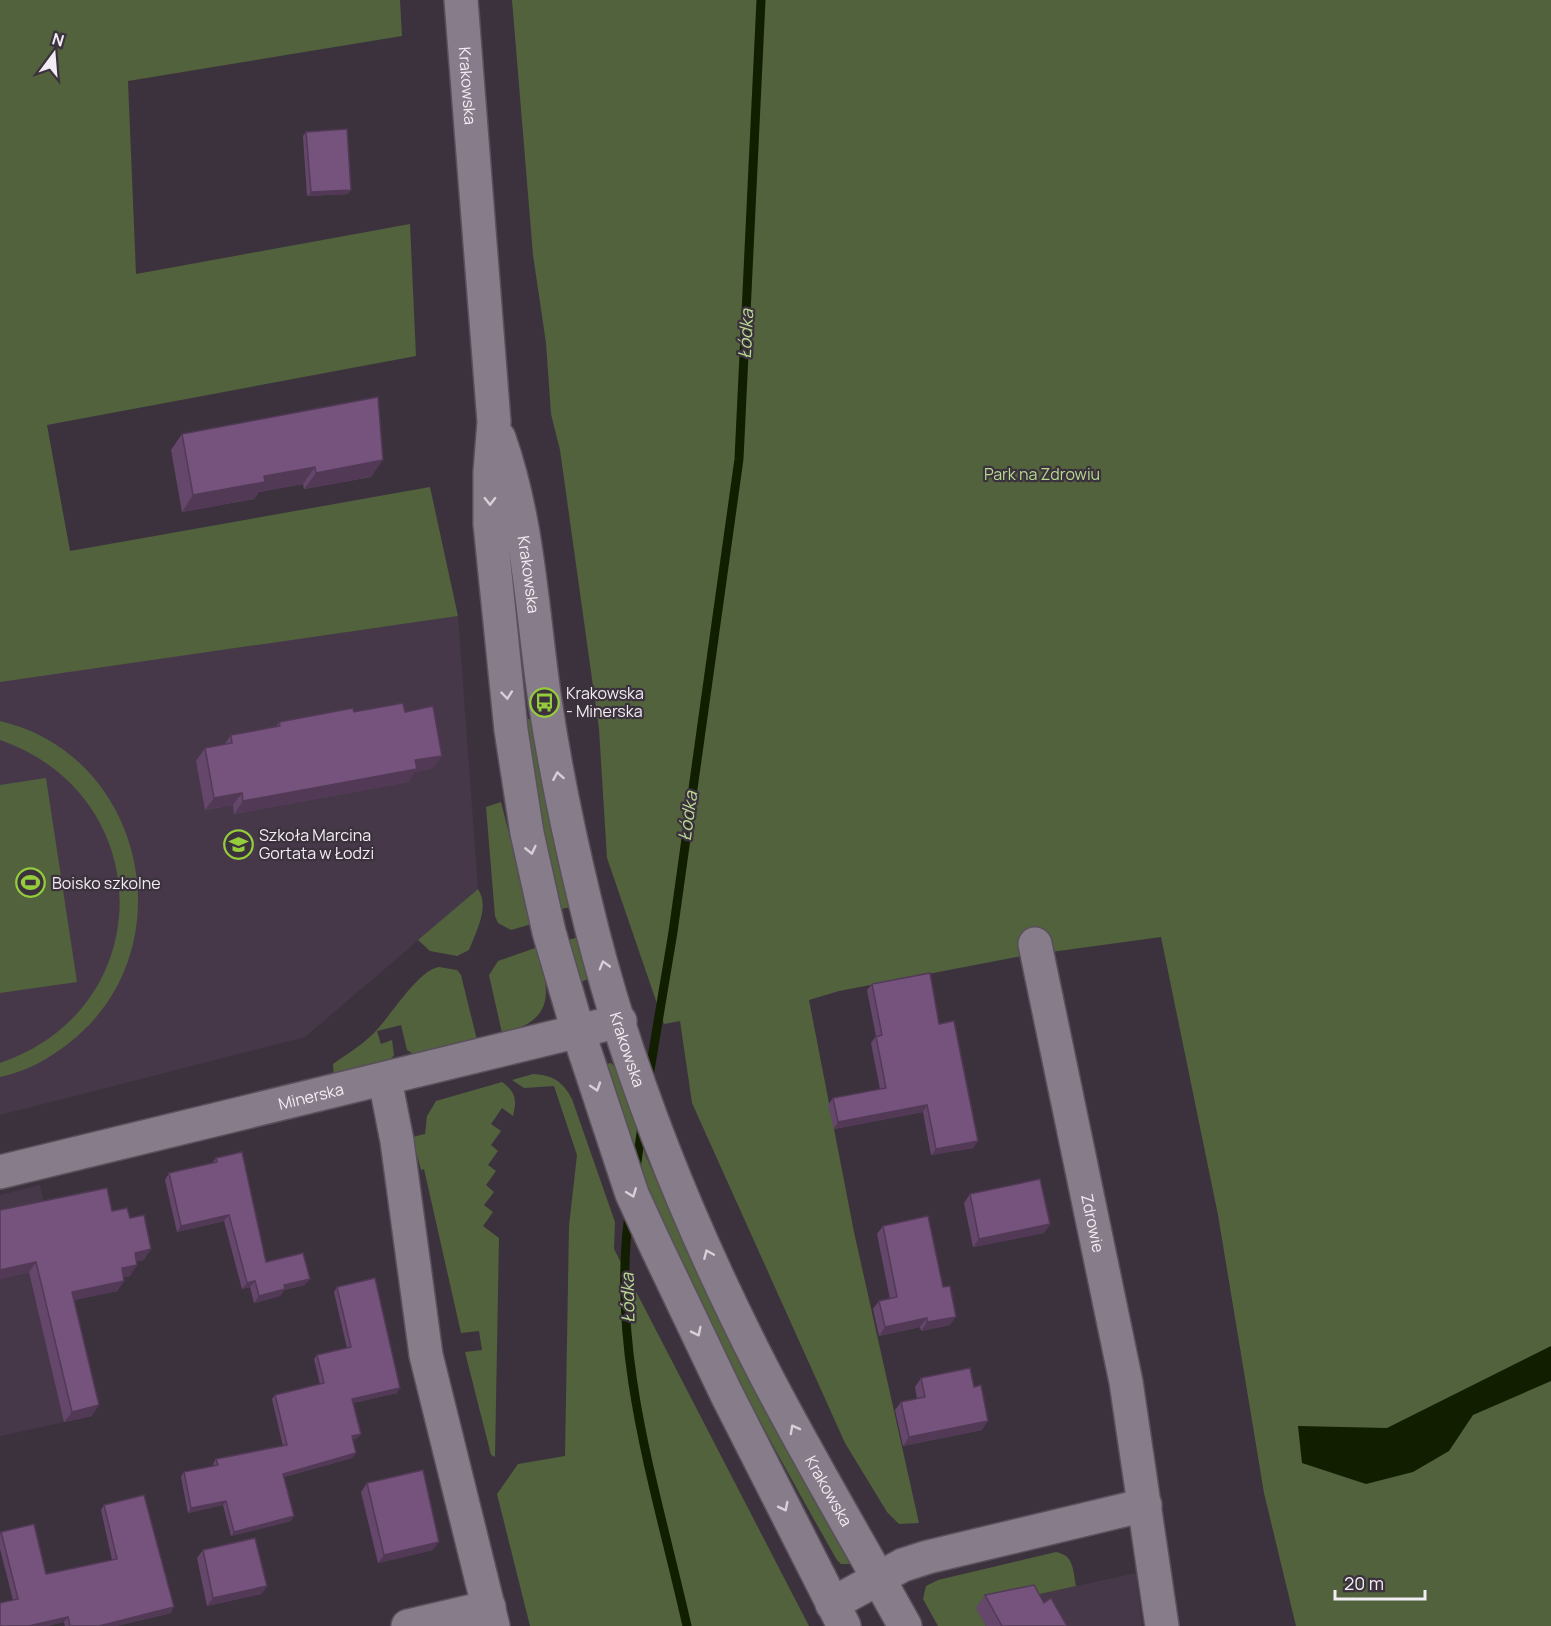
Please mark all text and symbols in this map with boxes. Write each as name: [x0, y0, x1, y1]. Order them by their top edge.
north arrow: [24, 24, 84, 84]
text: N: [50, 27, 67, 52]
street label: Krakowska: [454, 46, 482, 125]
water label: Łódka: [732, 308, 758, 359]
park label: Park na Zdrowiu: [984, 463, 1100, 485]
one-way arrow: [484, 497, 496, 506]
street label: Krakowska: [513, 534, 545, 614]
place label: Krakowska - Minerska: [566, 682, 644, 722]
bus stop icon: Krakowska - Minerska: [529, 686, 561, 718]
one-way arrow: [500, 691, 513, 700]
one-way arrow: [552, 771, 565, 781]
water label: Łódka: [672, 789, 702, 842]
place label: Szkoła Marcina Gortata w Łodzi: [259, 824, 374, 864]
school or university icon: Szkoła Marcina Gortata w Łodzi: [222, 828, 254, 860]
one-way arrow: [523, 844, 536, 854]
sports icon: Boisko szkolne: [15, 867, 47, 899]
place label: Boisko szkolne: [52, 872, 161, 894]
one-way arrow: [599, 960, 611, 971]
street label: Krakowska: [605, 1009, 650, 1090]
street label: Minerska: [276, 1078, 346, 1115]
one-way arrow: [589, 1081, 602, 1092]
one-way arrow: [625, 1187, 638, 1198]
street label: Zdrowie: [1076, 1192, 1110, 1254]
one-way arrow: [704, 1249, 716, 1260]
water label: Łódka: [615, 1272, 639, 1323]
one-way arrow: [689, 1326, 701, 1337]
one-way arrow: [790, 1424, 802, 1435]
street label: Krakowska: [800, 1452, 858, 1530]
one-way arrow: [776, 1501, 788, 1512]
scale bar: [1335, 1563, 1425, 1601]
text: 20 m: [1344, 1571, 1384, 1595]

